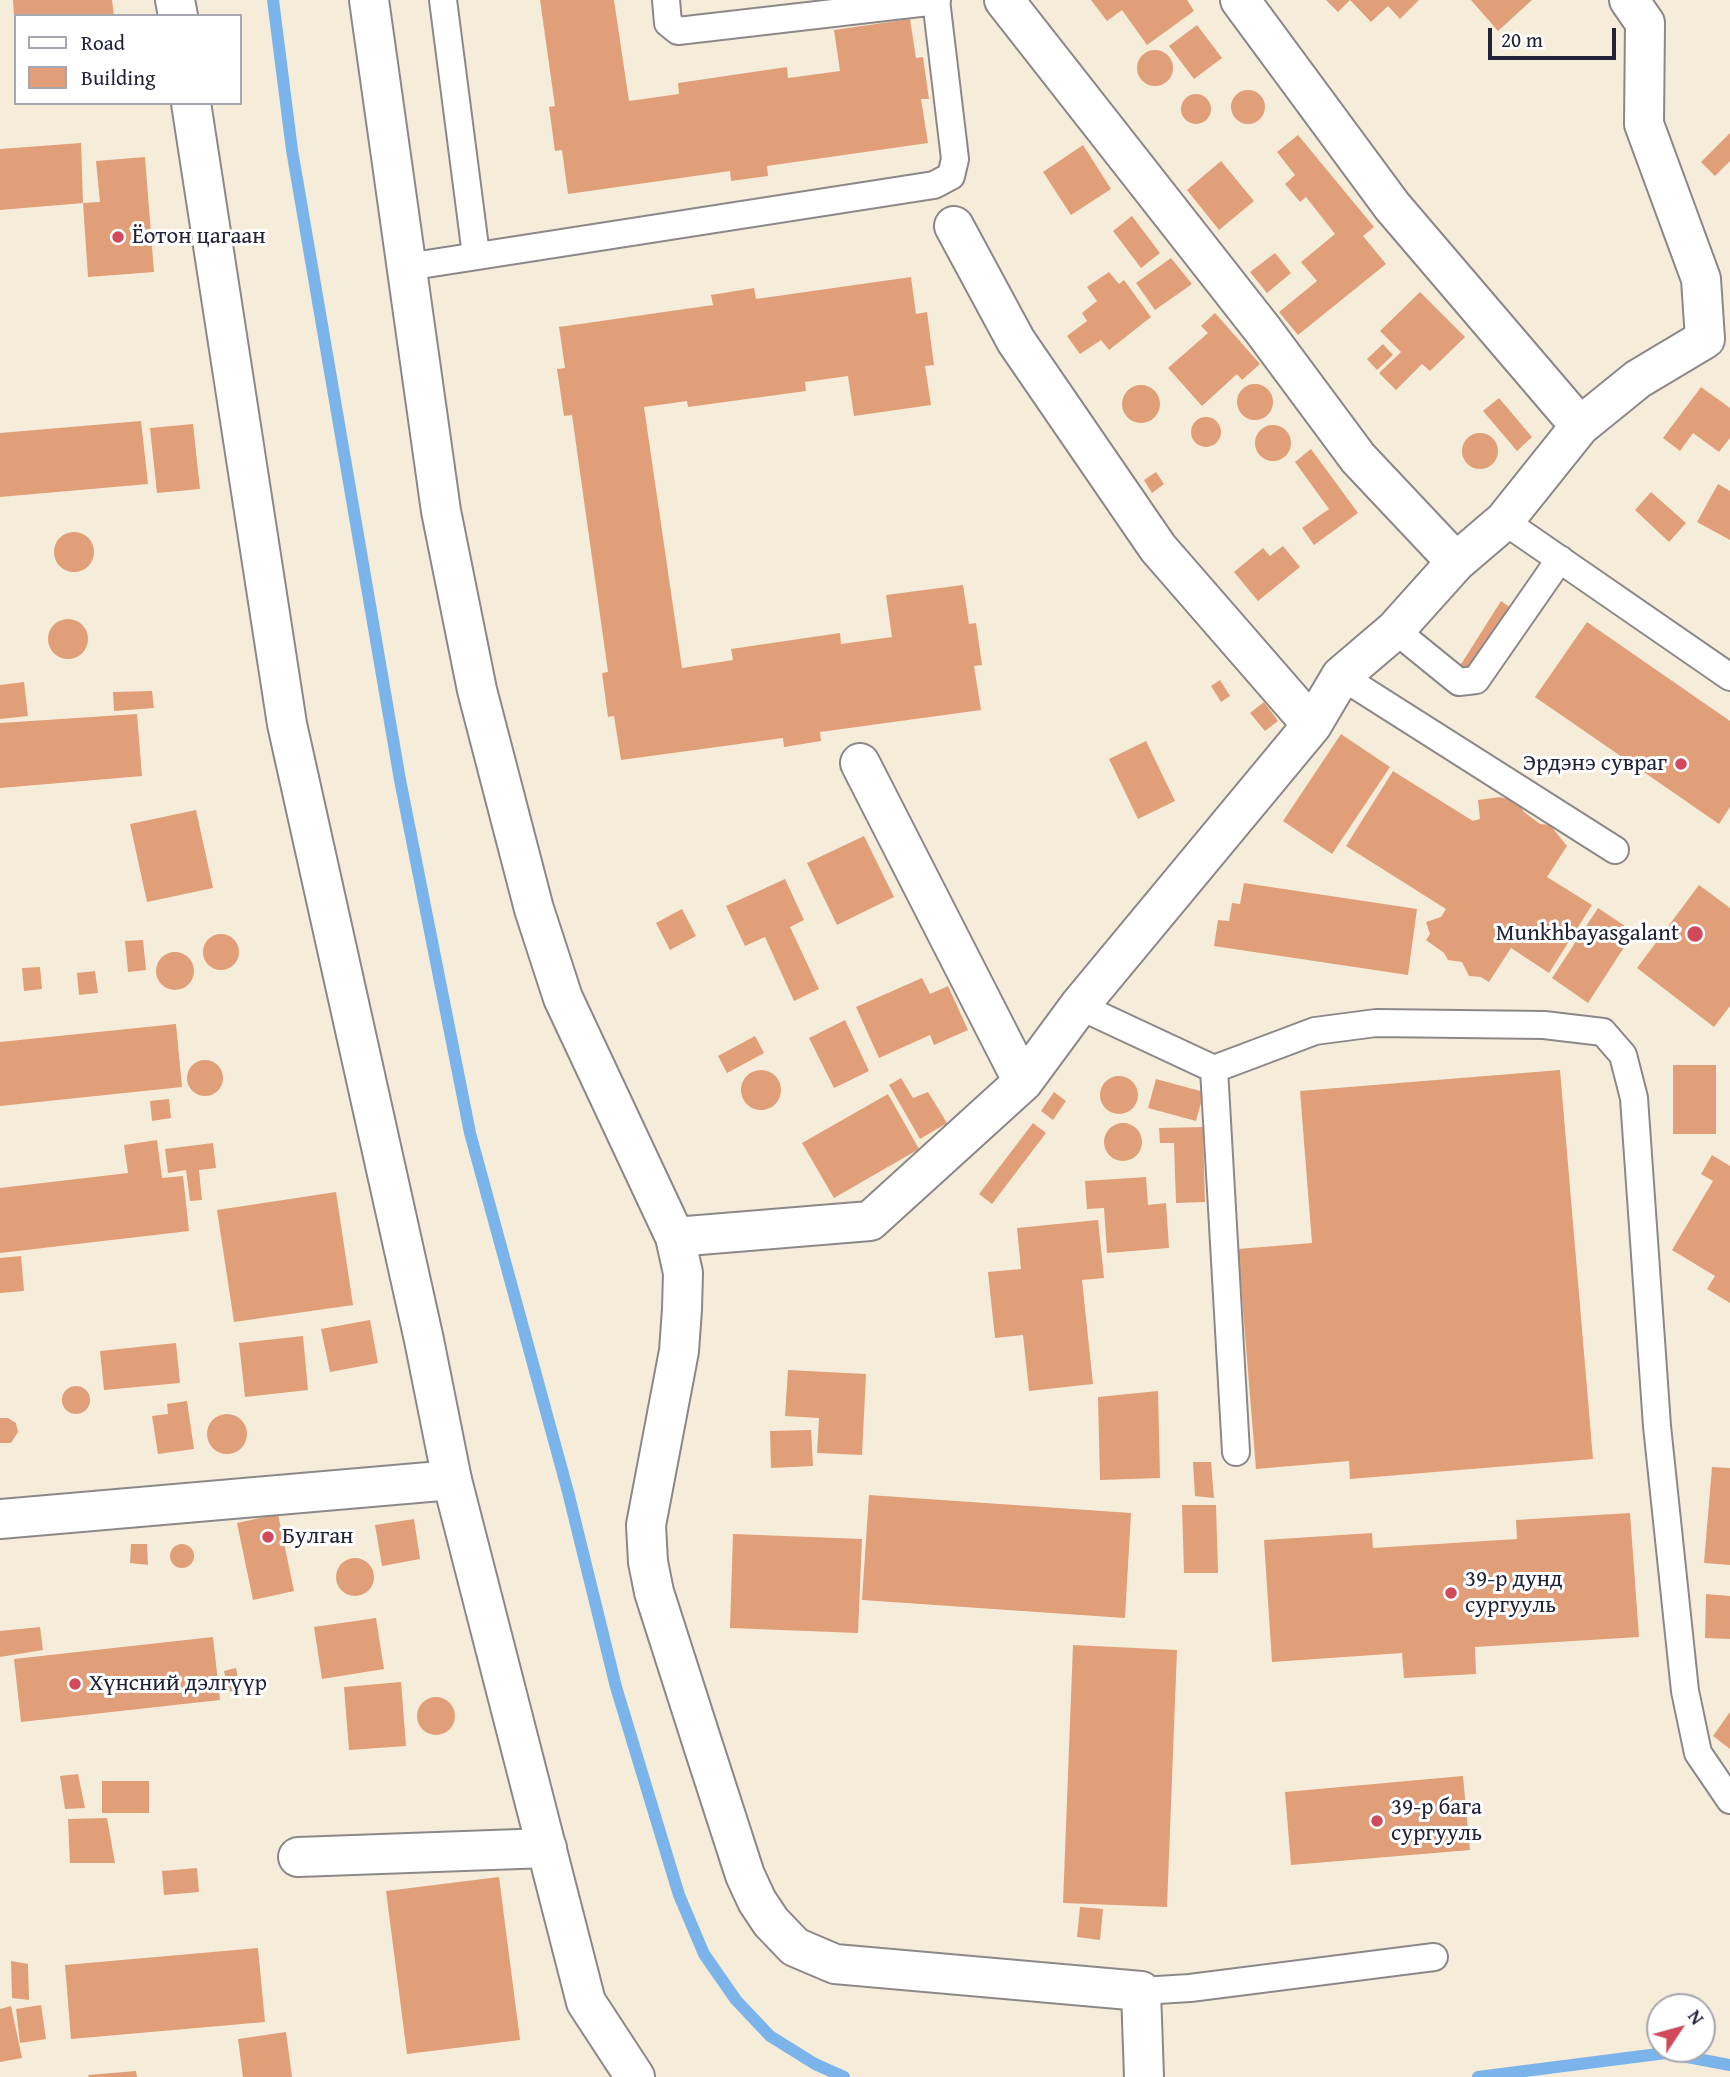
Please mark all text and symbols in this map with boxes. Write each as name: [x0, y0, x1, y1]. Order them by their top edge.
legend: [14, 14, 242, 105]
scale bar: [1492, 14, 1620, 58]
text: 20 m: [1501, 24, 1543, 55]
text: Road: [81, 27, 125, 58]
text: Building: [81, 62, 155, 93]
place label: Ёотон цагаан: [132, 223, 266, 251]
marker: Ёотон цагаан: [110, 229, 126, 245]
place label: Эрдэнэ сувраг: [1523, 750, 1667, 778]
marker: Эрдэнэ сувраг: [1673, 756, 1689, 772]
place label: Munkhbayasgalant: [1496, 920, 1679, 948]
marker: Munkhbayasgalant: [1685, 924, 1705, 944]
place label: Булган: [282, 1523, 353, 1551]
marker: Булган: [260, 1529, 276, 1545]
place label: 39-р дунд сургууль: [1465, 1566, 1563, 1620]
marker: 39-р дунд сургууль: [1443, 1585, 1459, 1601]
place label: Хүнсний дэлгүүр: [89, 1670, 267, 1698]
marker: Хүнсний дэлгүүр: [67, 1676, 83, 1692]
place label: 39-р бага сургууль: [1391, 1794, 1482, 1848]
marker: 39-р бага сургууль: [1369, 1813, 1385, 1829]
north arrow: [1646, 1993, 1716, 2063]
text: N: [1681, 2003, 1711, 2030]

